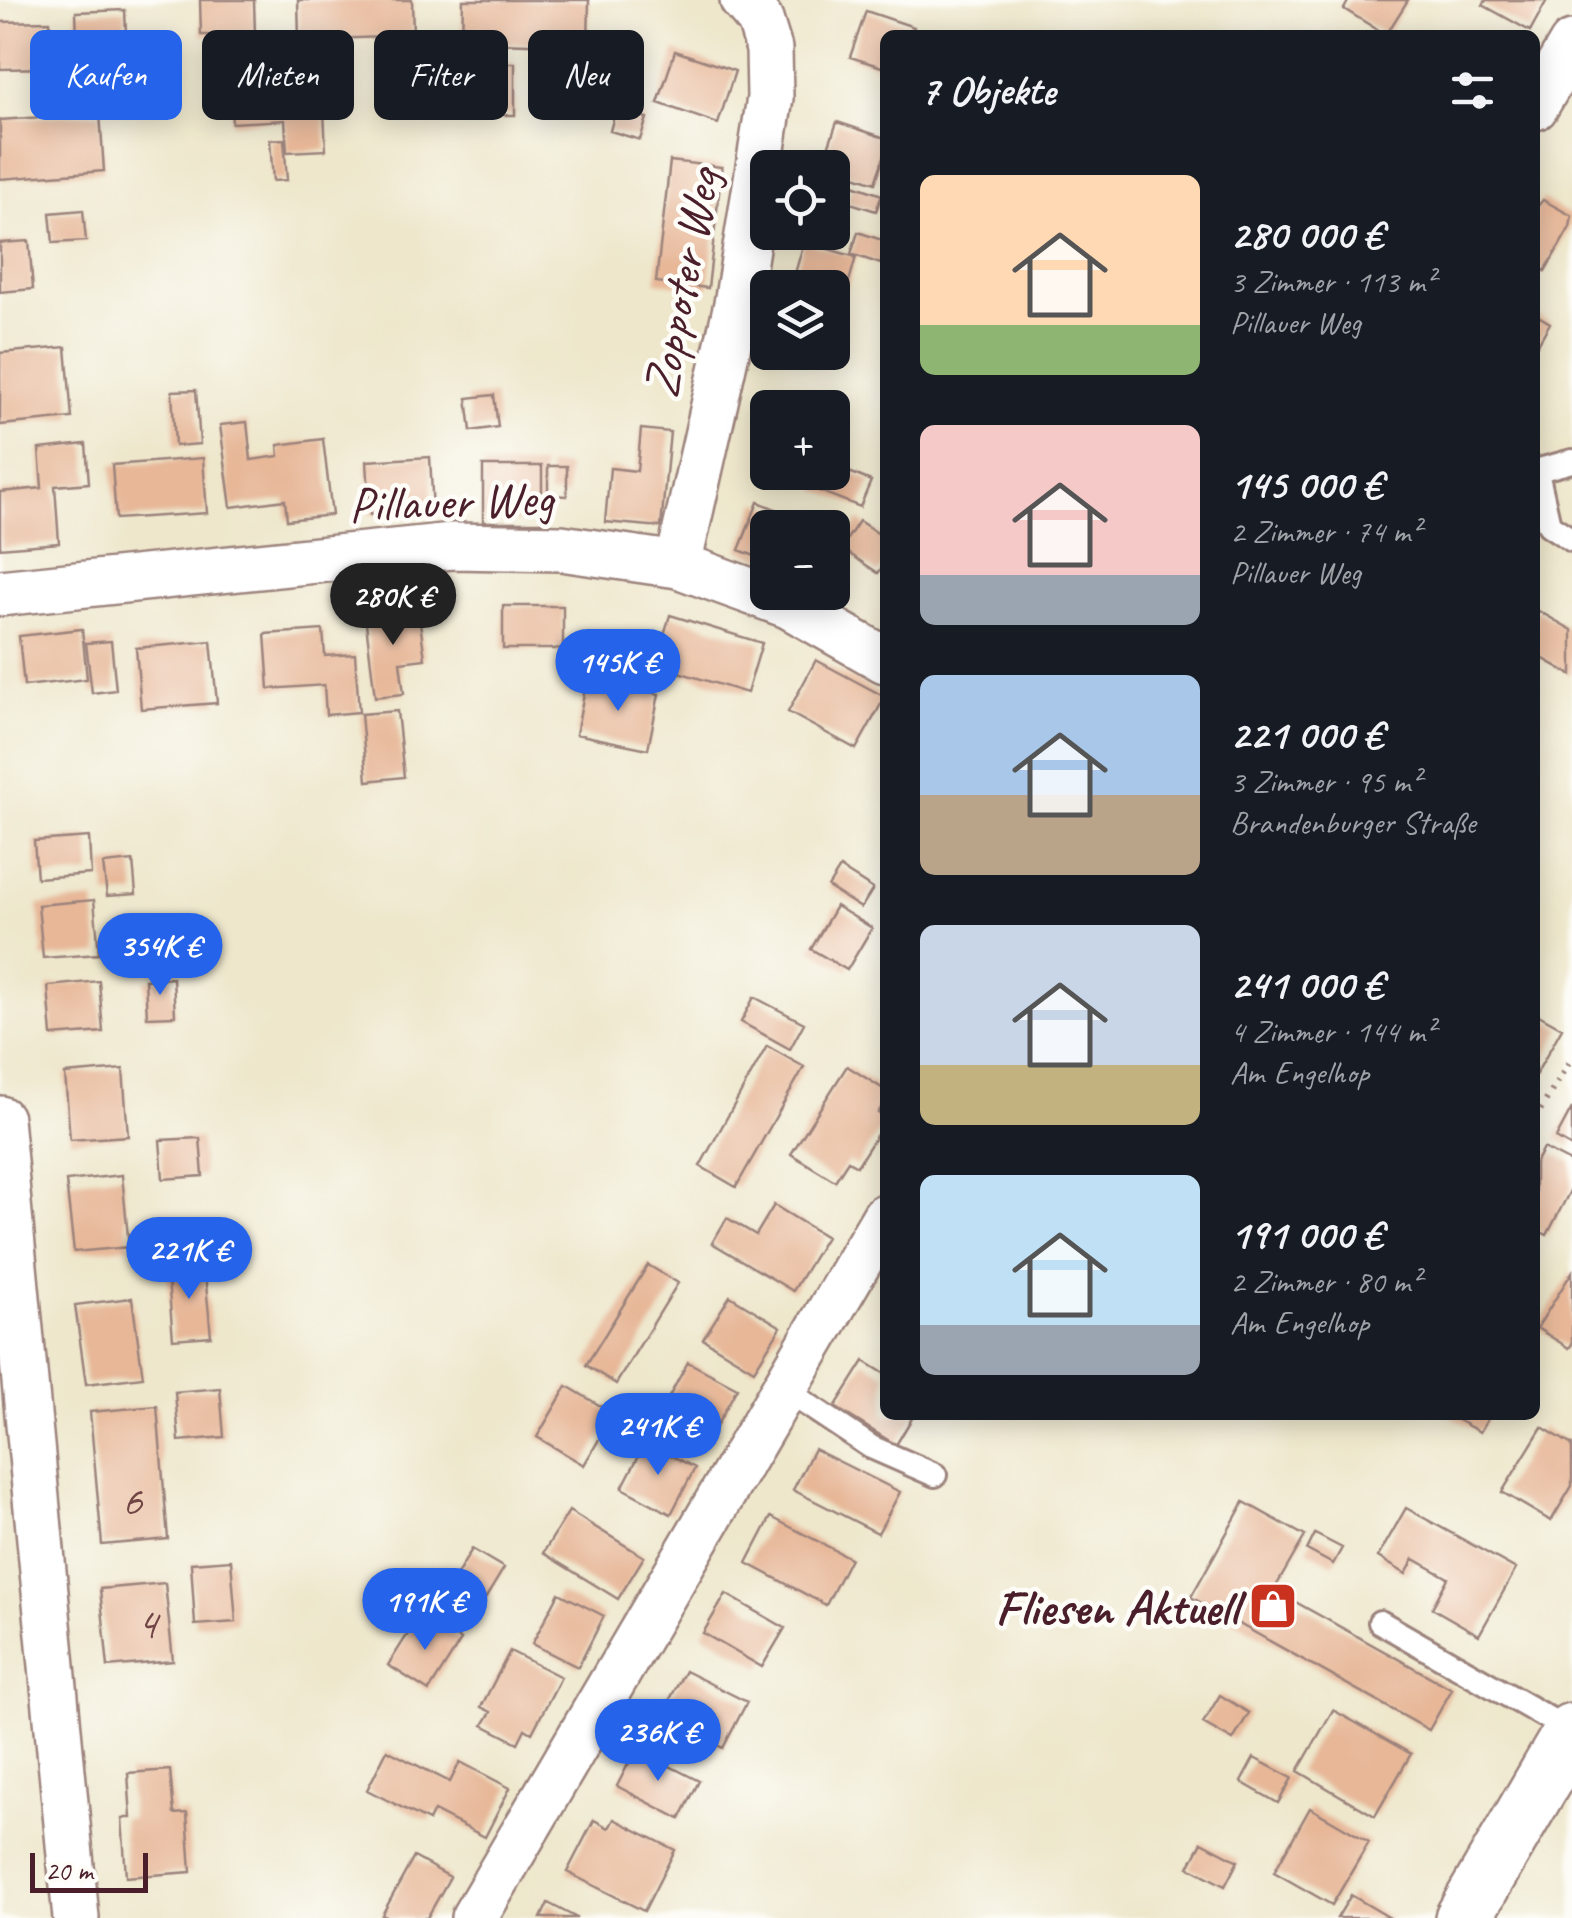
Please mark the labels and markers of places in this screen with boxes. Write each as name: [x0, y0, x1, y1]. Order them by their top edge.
pin: 280K €: [312, 563, 474, 648]
pin: 145K €: [537, 629, 699, 714]
pin: 354K €: [79, 913, 241, 998]
pin: 221K €: [108, 1217, 270, 1302]
pin: 241K €: [577, 1393, 739, 1478]
pin: 191K €: [344, 1568, 506, 1653]
place label: Fliesen Aktuell: [995, 1576, 1247, 1639]
shop icon: Fliesen Aktuell: [1247, 1580, 1299, 1632]
pin: 236K €: [577, 1699, 739, 1784]

